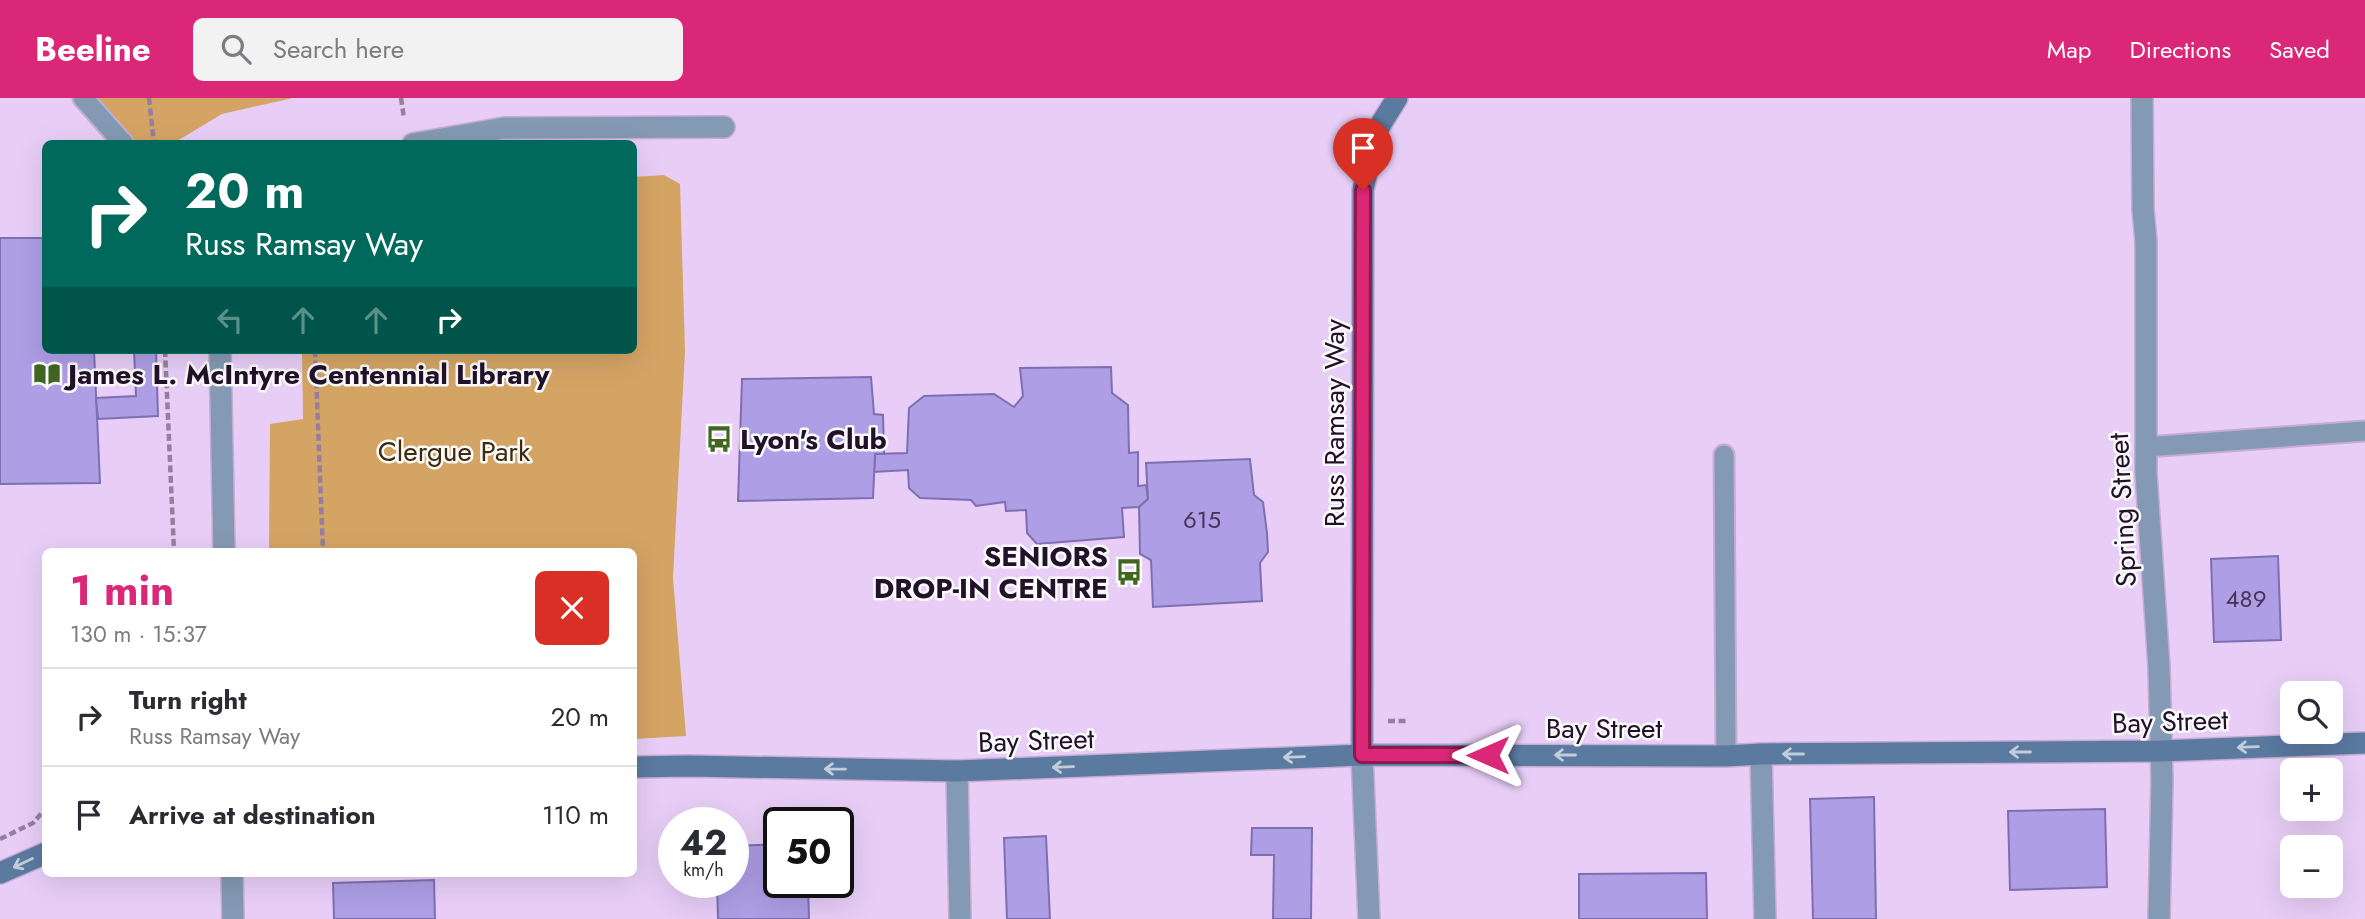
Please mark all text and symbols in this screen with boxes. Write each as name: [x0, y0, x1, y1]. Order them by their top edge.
search box: [193, 18, 683, 81]
text: Beeline: [35, 26, 151, 73]
icon: search: [217, 30, 255, 68]
text: Search here: [273, 30, 404, 68]
text: Map: [2047, 32, 2092, 67]
text: Directions: [2130, 32, 2231, 67]
text: Saved: [2269, 32, 2330, 67]
pin: [1333, 118, 1393, 190]
icon: arrive: [1344, 129, 1382, 167]
text: 20 m: [185, 156, 304, 226]
icon: right: [70, 168, 161, 259]
text: Russ Ramsay Way: [185, 221, 423, 267]
icon: left: [211, 301, 249, 339]
icon: ahead: [284, 301, 322, 339]
icon: ahead: [357, 301, 395, 339]
icon: right: [430, 301, 468, 339]
street label: Russ Ramsay Way: [1314, 318, 1355, 527]
place label: James L. McIntyre Centennial Library: [63, 354, 550, 395]
library icon: James L. McIntyre Centennial Library: [32, 359, 62, 389]
place label: Lyon's Club: [740, 419, 887, 460]
bus stop icon: Lyon's Club: [704, 424, 734, 454]
park label: Clergue Park: [378, 431, 531, 472]
street label: Spring Street: [2098, 432, 2147, 588]
house number: 615: [1183, 502, 1221, 537]
place label: SENIORS DROP-IN CENTRE: [874, 536, 1108, 609]
bus stop icon: SENIORS DROP-IN CENTRE: [1114, 557, 1144, 587]
text: 1 min: [70, 560, 174, 621]
button: close: [535, 571, 609, 645]
house number: 489: [2226, 581, 2266, 616]
text: 130 m · 15:37: [70, 617, 207, 651]
text: Turn right: [129, 681, 247, 719]
map controls: [2280, 681, 2343, 898]
button: search: [2280, 681, 2343, 744]
icon: right: [70, 698, 108, 736]
text: 20 m: [551, 698, 609, 736]
street label: Bay Street: [2111, 699, 2229, 744]
street label: Bay Street: [1546, 708, 1663, 749]
street label: Bay Street: [977, 718, 1095, 763]
position arrow: [1451, 718, 1525, 792]
text: Russ Ramsay Way: [129, 719, 300, 753]
one-way arrow: [2237, 741, 2260, 754]
one-way arrow: [2009, 745, 2032, 759]
one-way arrow: [1782, 747, 1805, 760]
one-way arrow: [1554, 749, 1577, 762]
one-way arrow: [1282, 751, 1305, 764]
button: +: [2280, 758, 2343, 821]
one-way arrow: [1051, 760, 1074, 773]
one-way arrow: [824, 762, 847, 775]
icon: arrive: [70, 796, 108, 834]
text: Arrive at destination: [129, 796, 376, 834]
text: 110 m: [542, 796, 609, 834]
speed limit sign: 50: [763, 807, 854, 898]
text: 42: [680, 818, 727, 868]
button: −: [2280, 835, 2343, 898]
one-way arrow: [12, 857, 34, 870]
text: km/h: [683, 857, 724, 883]

